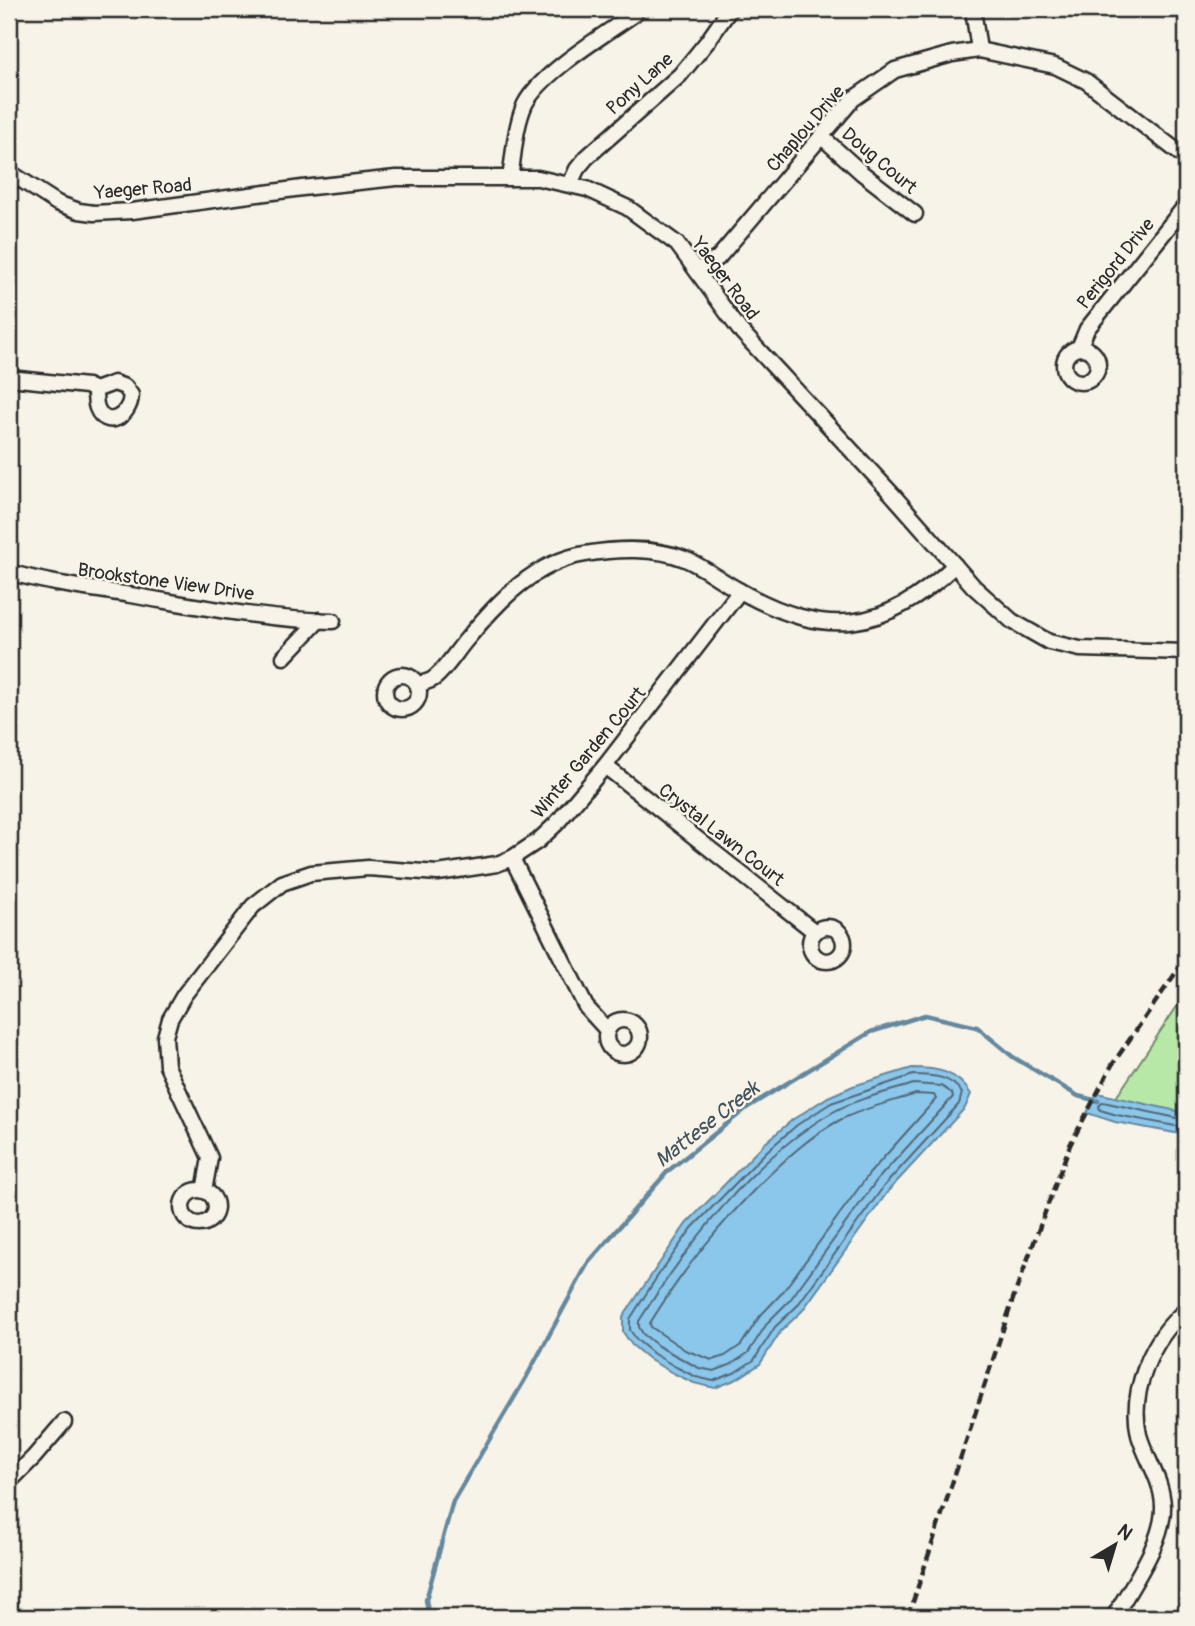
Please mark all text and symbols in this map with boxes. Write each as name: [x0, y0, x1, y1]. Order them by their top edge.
street label: Pony Lane: [601, 47, 679, 120]
street label: Chaplou Drive: [761, 80, 850, 177]
street label: Doug Court: [837, 122, 922, 200]
street label: Yaeger Road: [92, 173, 193, 205]
street label: Perigord Drive: [1072, 213, 1160, 314]
street label: Yaeger Road: [686, 232, 764, 325]
street label: Brookstone View Drive: [76, 558, 256, 606]
street label: Winter Garden Court: [527, 681, 651, 824]
street label: Crystal Lawn Court: [654, 778, 789, 892]
water label: Mattese Creek: [650, 1074, 767, 1174]
north arrow: [1080, 1510, 1150, 1580]
text: N: [1112, 1519, 1137, 1546]

